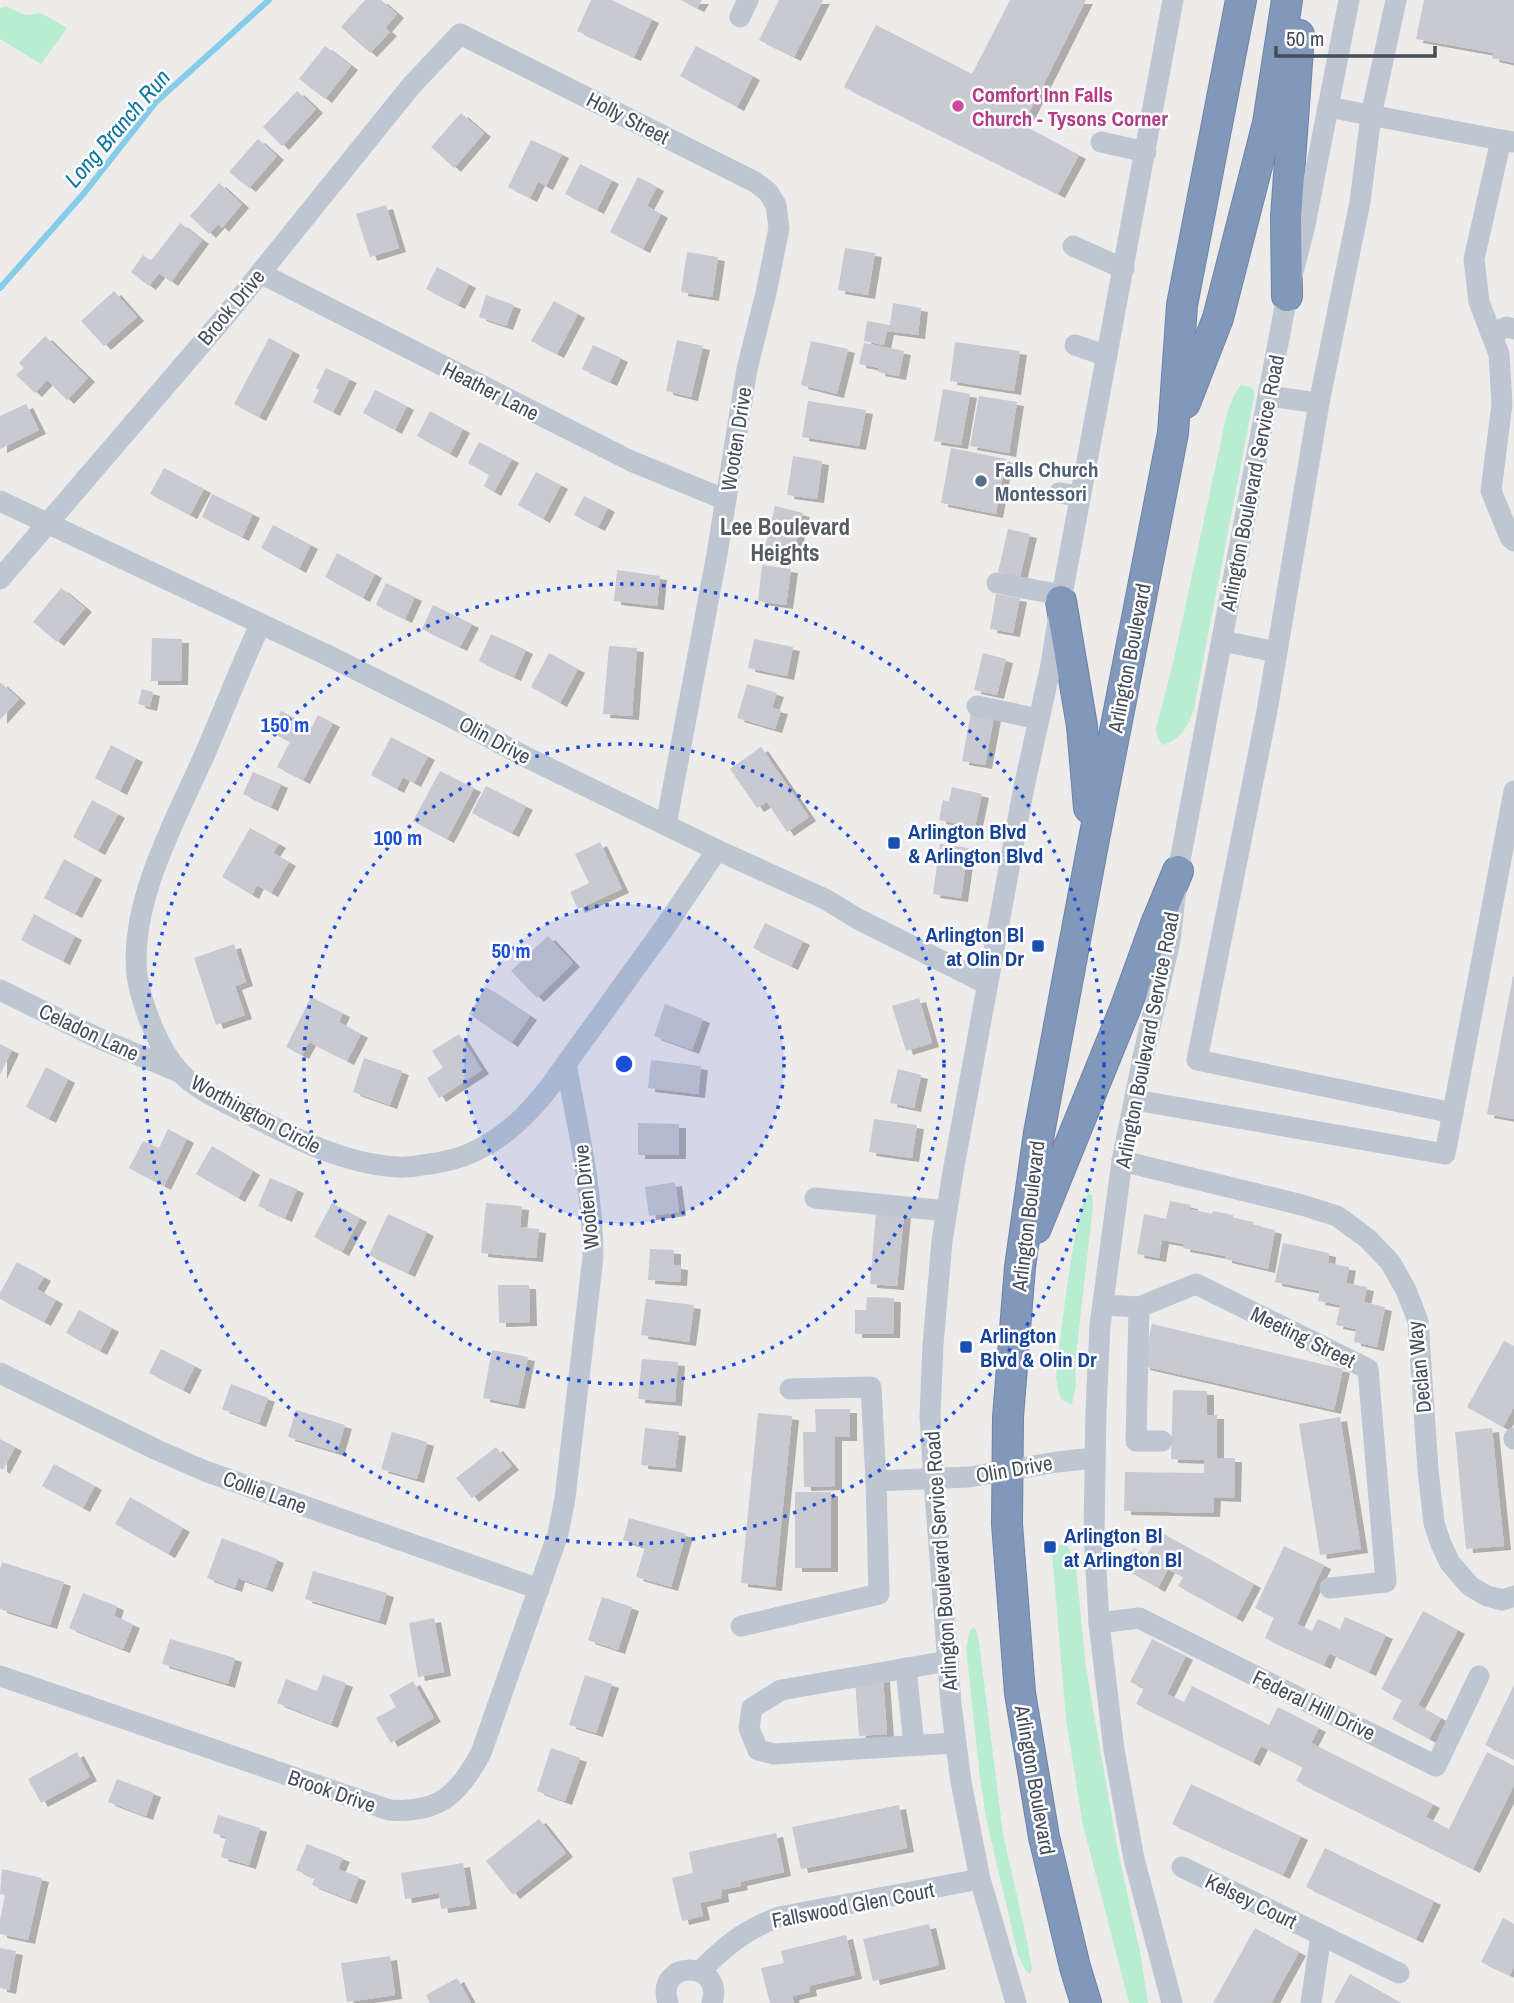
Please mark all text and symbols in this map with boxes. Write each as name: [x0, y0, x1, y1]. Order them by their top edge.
scale bar: [1276, 14, 1435, 58]
text: 50 m: [1286, 24, 1324, 53]
water label: Long Branch Run: [57, 62, 177, 194]
place label: Comfort Inn Falls Church - Tysons Corner: [972, 80, 1168, 133]
street label: Holly Street: [582, 85, 674, 151]
marker: Comfort Inn Falls Church - Tysons Corner: [950, 98, 966, 114]
street label: Brook Drive: [191, 263, 271, 351]
street label: Arlington Boulevard Service Road: [1213, 352, 1291, 615]
street label: Heather Lane: [438, 354, 544, 428]
street label: Wooten Drive: [713, 385, 759, 493]
place label: Falls Church Montessori: [995, 455, 1098, 508]
marker: Falls Church Montessori: [973, 473, 989, 489]
district label: Lee Boulevard Heights: [720, 511, 850, 568]
street label: Arlington Boulevard: [1100, 581, 1158, 736]
street label: Olin Drive: [454, 709, 536, 771]
text: 150 m: [261, 710, 309, 739]
place label: Arlington Blvd & Arlington Blvd: [908, 817, 1043, 870]
text: 100 m: [374, 823, 422, 852]
marker: Arlington Blvd & Arlington Blvd: [886, 835, 902, 851]
street label: Arlington Boulevard Service Road: [1108, 909, 1186, 1172]
place label: Arlington Bl at Olin Dr: [925, 920, 1024, 973]
text: 50 m: [491, 936, 531, 965]
marker: Arlington Bl at Olin Dr: [1030, 938, 1046, 954]
street label: Celadon Lane: [34, 996, 144, 1068]
centre of rings: [612, 1052, 636, 1076]
street label: Worthington Circle: [186, 1068, 326, 1160]
street label: Arlington Boulevard: [1004, 1139, 1052, 1294]
street label: Wooten Drive: [566, 1143, 606, 1251]
street label: Meeting Street: [1246, 1299, 1360, 1375]
street label: Declan Way: [1400, 1319, 1438, 1414]
place label: Arlington Blvd & Olin Dr: [980, 1321, 1097, 1374]
marker: Arlington Blvd & Olin Dr: [958, 1339, 974, 1355]
street label: Arlington Boulevard Service Road: [917, 1430, 965, 1693]
street label: Olin Drive: [973, 1448, 1055, 1490]
street label: Collie Lane: [219, 1463, 311, 1521]
place label: Arlington Bl at Arlington Bl: [1064, 1521, 1182, 1574]
marker: Arlington Bl at Arlington Bl: [1042, 1539, 1058, 1555]
street label: Federal Hill Drive: [1248, 1663, 1380, 1747]
street label: Arlington Boulevard: [1007, 1702, 1062, 1857]
street label: Brook Drive: [284, 1762, 380, 1820]
street label: Kelsey Court: [1200, 1866, 1302, 1936]
street label: Fallswood Glen Court: [769, 1875, 937, 1935]

